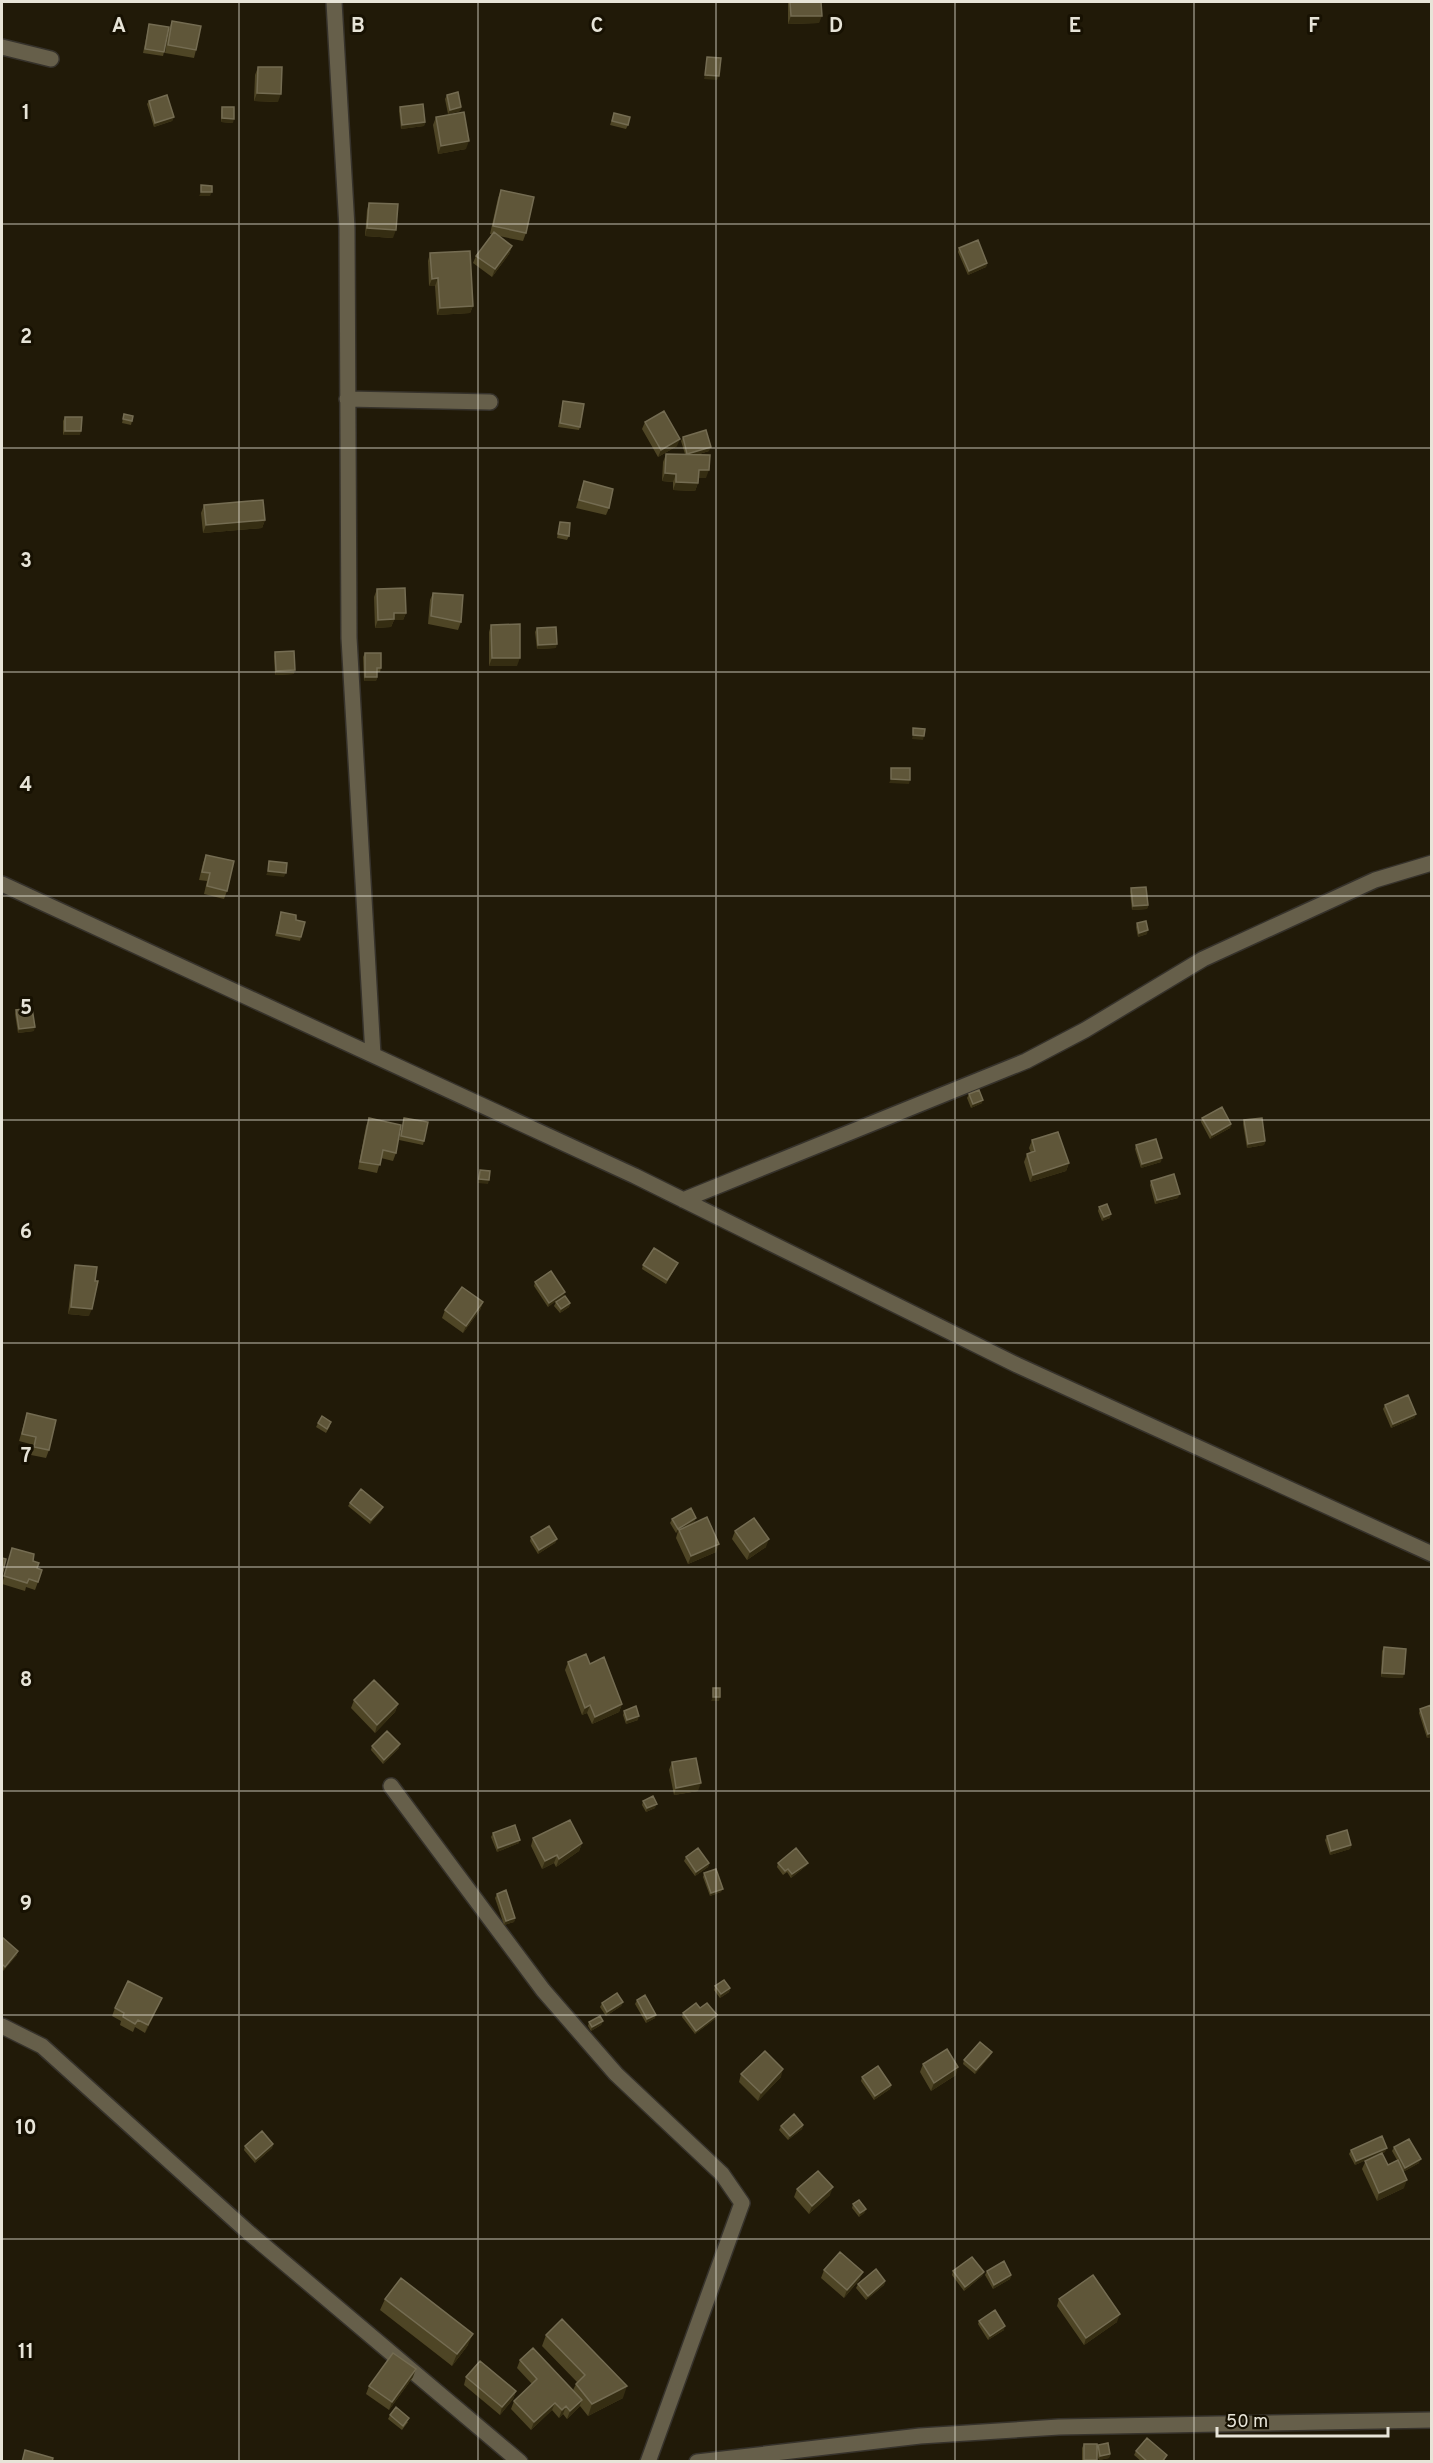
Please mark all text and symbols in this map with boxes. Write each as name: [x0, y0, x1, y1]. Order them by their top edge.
text: A: [112, 14, 126, 40]
text: B: [351, 14, 365, 40]
text: C: [591, 14, 603, 40]
text: D: [829, 14, 843, 40]
text: E: [1069, 14, 1081, 40]
text: F: [1308, 14, 1320, 40]
text: 1: [22, 101, 30, 127]
text: 2: [20, 325, 32, 351]
text: 3: [20, 549, 32, 575]
text: 4: [20, 773, 32, 799]
text: 5: [20, 996, 32, 1022]
text: 6: [20, 1220, 32, 1246]
text: 7: [21, 1444, 31, 1470]
text: 8: [20, 1668, 32, 1694]
text: 9: [20, 1892, 32, 1918]
text: 10: [15, 2116, 37, 2142]
text: 11: [18, 2340, 34, 2366]
scale bar: [1217, 2400, 1388, 2438]
text: 50 m: [1226, 2411, 1268, 2434]

